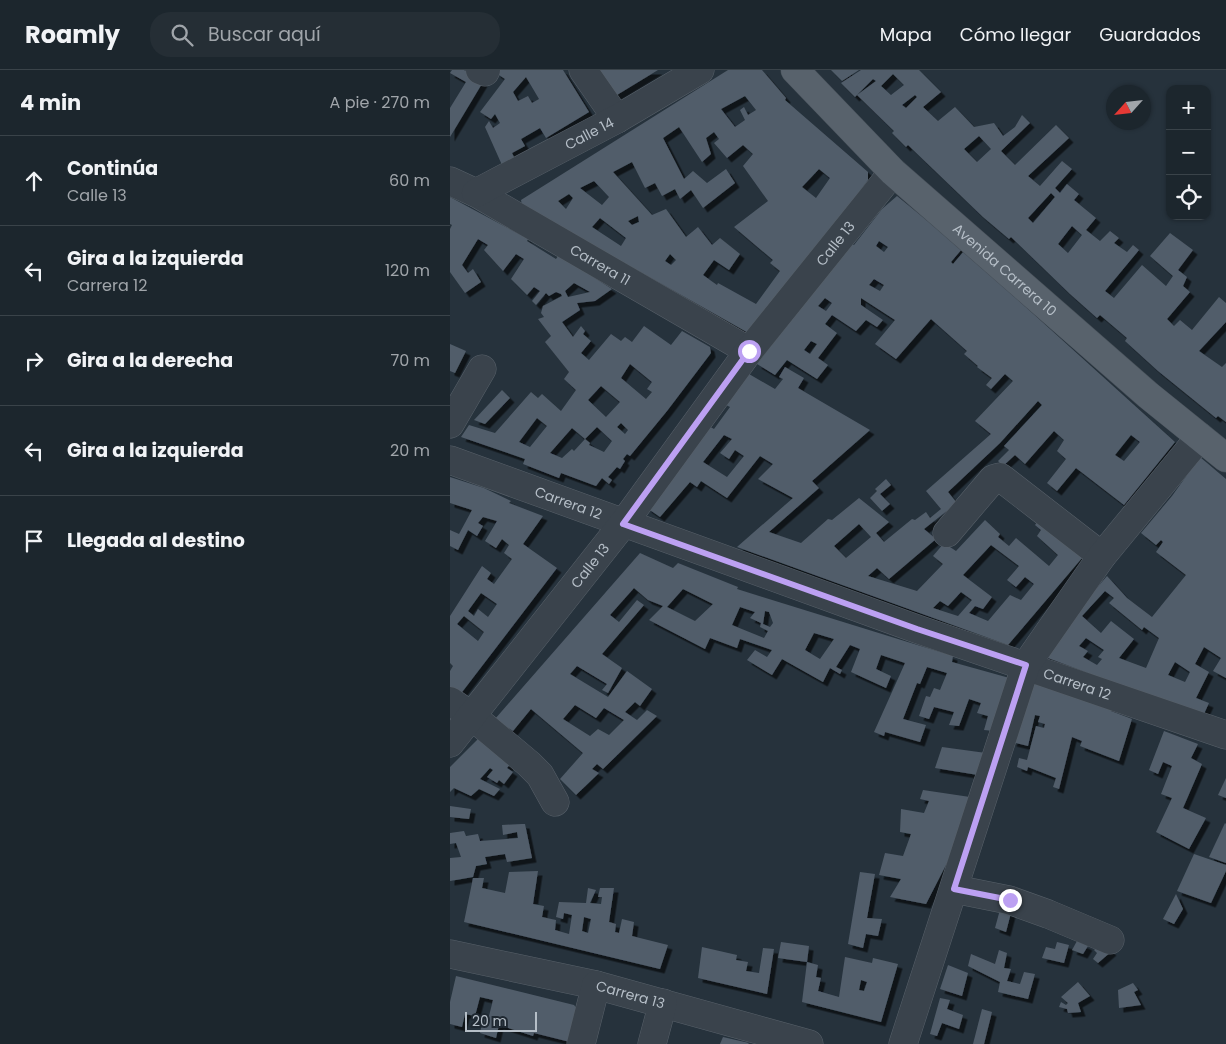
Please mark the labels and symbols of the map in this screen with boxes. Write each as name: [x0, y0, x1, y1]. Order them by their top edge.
north arrow: [1106, 85, 1151, 130]
street label: Calle 14: [561, 112, 618, 155]
street label: Calle 13: [811, 217, 860, 270]
street label: Avenida Carrera 10: [948, 219, 1061, 321]
street label: Carrera 11: [566, 239, 634, 290]
route start: [738, 340, 761, 363]
street label: Carrera 12: [532, 481, 605, 524]
street label: Calle 13: [566, 539, 614, 592]
street label: Carrera 12: [1041, 663, 1114, 705]
route end: [999, 889, 1022, 912]
street label: Carrera 13: [594, 975, 667, 1014]
scale bar: [465, 1009, 538, 1032]

